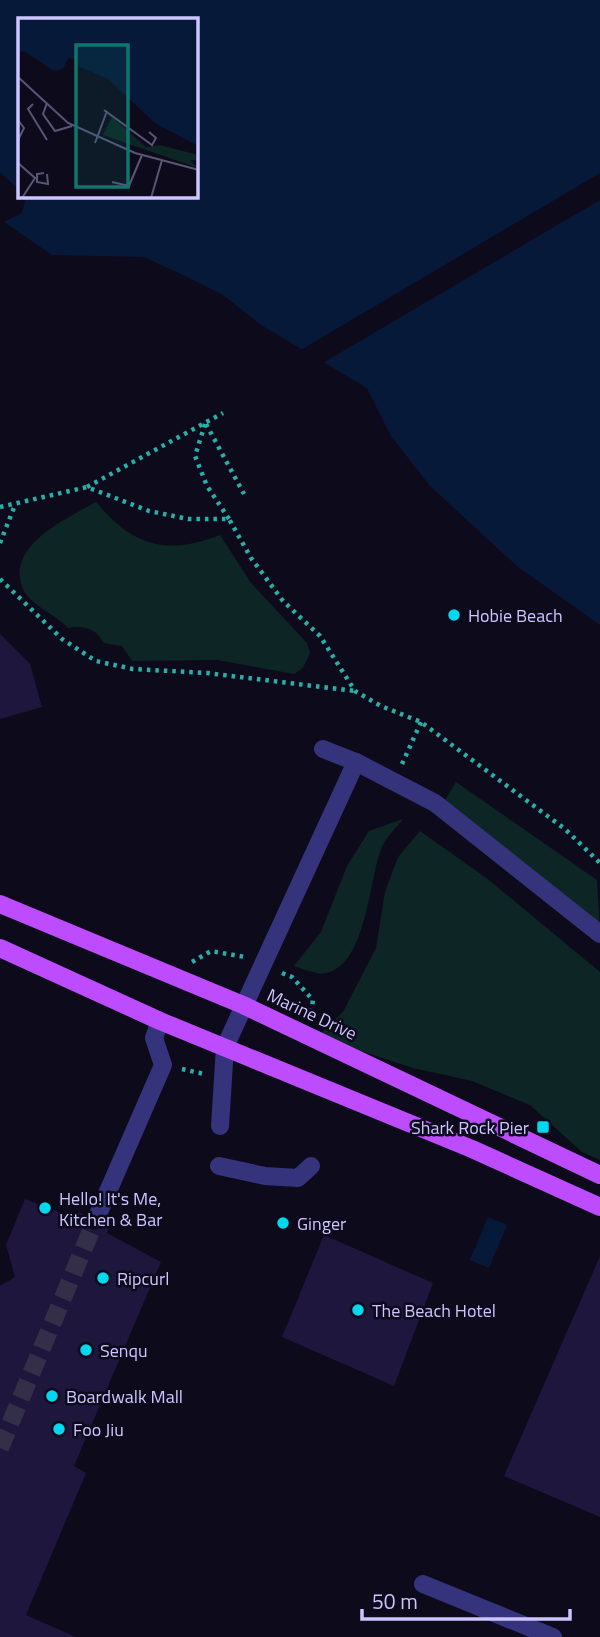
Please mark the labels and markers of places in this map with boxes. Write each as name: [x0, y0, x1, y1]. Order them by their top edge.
place label: Hobie Beach: [468, 602, 563, 629]
marker: Hobie Beach: [446, 607, 462, 623]
place label: Shark Rock Pier: [411, 1114, 529, 1141]
marker: Shark Rock Pier: [535, 1119, 551, 1135]
place label: Hello! It's Me, Kitchen & Bar: [59, 1185, 162, 1233]
marker: Hello! It's Me, Kitchen & Bar: [37, 1200, 53, 1216]
place label: Ginger: [297, 1210, 346, 1237]
marker: Ginger: [275, 1215, 291, 1231]
place label: Ripcurl: [117, 1265, 169, 1292]
marker: Ripcurl: [95, 1270, 111, 1286]
place label: The Beach Hotel: [372, 1297, 496, 1324]
marker: The Beach Hotel: [350, 1302, 366, 1318]
place label: Senqu: [100, 1337, 148, 1364]
marker: Senqu: [78, 1342, 94, 1358]
place label: Boardwalk Mall: [66, 1383, 183, 1410]
marker: Boardwalk Mall: [44, 1388, 60, 1404]
place label: Foo Jiu: [73, 1416, 124, 1443]
marker: Foo Jiu: [51, 1421, 67, 1437]

